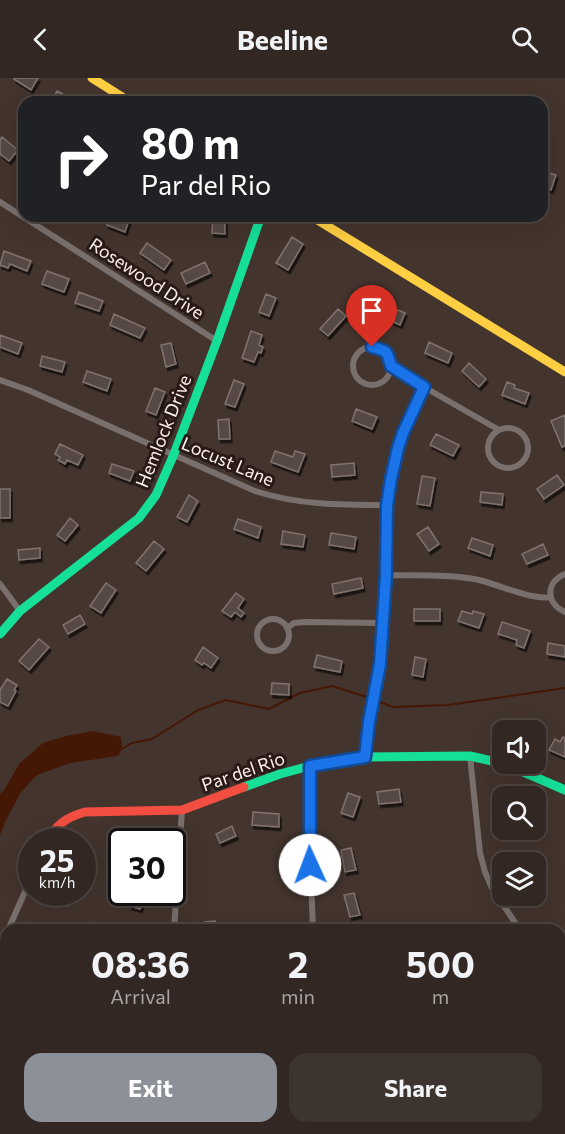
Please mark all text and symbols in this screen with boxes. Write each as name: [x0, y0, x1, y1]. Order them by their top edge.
icon: back: [24, 23, 57, 56]
text: Beeline: [237, 23, 328, 56]
icon: search: [508, 23, 541, 56]
text: 80 m: [141, 116, 240, 168]
icon: right: [42, 120, 120, 198]
text: Par del Rio: [141, 168, 271, 201]
street label: Rosewood Drive: [85, 233, 209, 323]
pin: [346, 285, 397, 347]
icon: arrive: [355, 294, 388, 327]
street label: Hemlock Drive: [130, 371, 196, 491]
street label: Locust Lane: [178, 432, 278, 490]
map controls: [492, 720, 546, 906]
button: sound: [492, 720, 546, 774]
street label: Par del Rio: [198, 746, 288, 796]
button: search: [492, 786, 546, 840]
speed limit sign: 30: [108, 828, 186, 906]
position arrow: [278, 833, 342, 897]
text: 25: [40, 841, 74, 878]
button: layers: [492, 852, 546, 906]
text: km/h: [39, 873, 75, 891]
text: 08:36: [91, 941, 190, 985]
text: 2: [288, 941, 308, 985]
text: 500: [406, 941, 475, 985]
text: Arrival: [110, 984, 171, 1008]
text: min: [281, 984, 315, 1008]
text: m: [432, 984, 449, 1008]
button: Exit: [24, 1053, 277, 1122]
button: Share: [289, 1053, 542, 1122]

